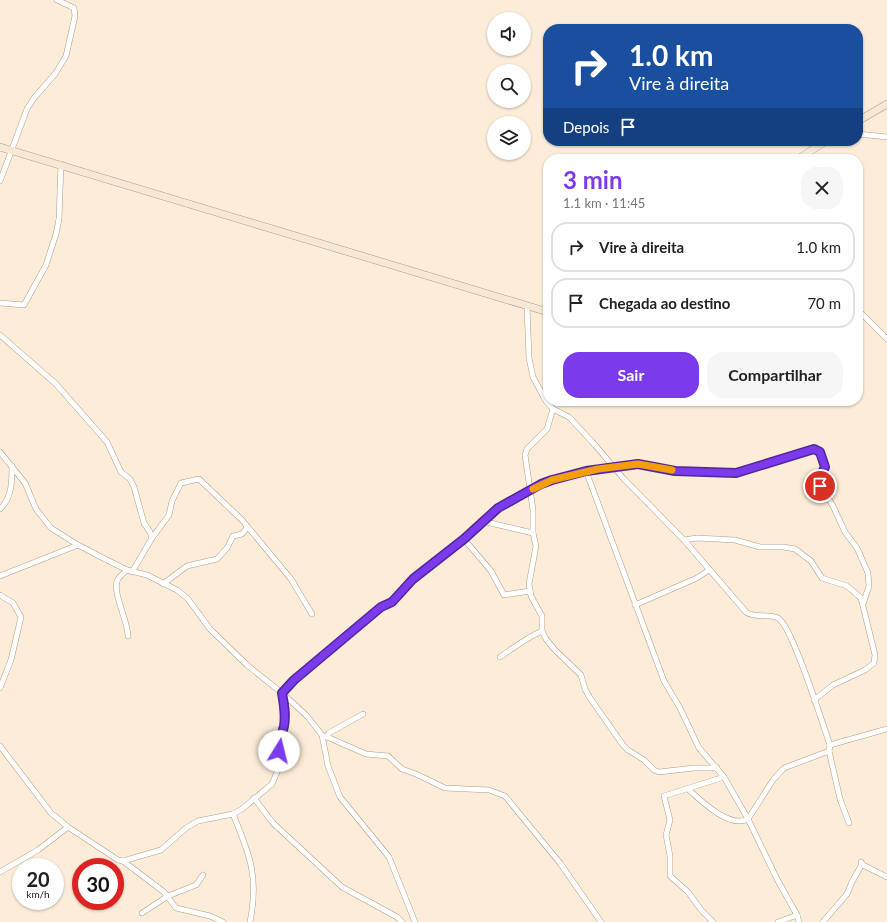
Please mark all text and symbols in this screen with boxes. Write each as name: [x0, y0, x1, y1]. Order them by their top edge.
map controls: [487, 12, 531, 160]
button: sound: [487, 12, 531, 56]
text: 1.0 km: [629, 38, 713, 72]
icon: right: [563, 40, 615, 92]
button: search: [487, 64, 531, 108]
text: Vire à direita: [629, 72, 729, 94]
button: layers: [487, 116, 531, 160]
icon: arrive: [617, 116, 639, 138]
text: Depois: [563, 118, 609, 136]
text: 3 min: [563, 165, 623, 194]
button: close: [801, 167, 843, 209]
text: 1.1 km · 11:45: [563, 195, 645, 211]
icon: right: [565, 236, 587, 258]
text: Vire à direita: [599, 238, 684, 256]
text: 1.0 km: [796, 238, 841, 256]
icon: arrive: [565, 292, 587, 314]
text: Chegada ao destino: [599, 294, 730, 312]
text: 70 m: [807, 294, 841, 312]
button: Sair: [563, 352, 699, 398]
button: Compartilhar: [707, 352, 843, 398]
pin: [803, 469, 837, 503]
icon: arrive: [809, 475, 831, 497]
position arrow: [258, 730, 300, 772]
speed limit sign: 30: [72, 858, 124, 910]
text: 20: [26, 867, 50, 891]
text: km/h: [26, 888, 50, 900]

